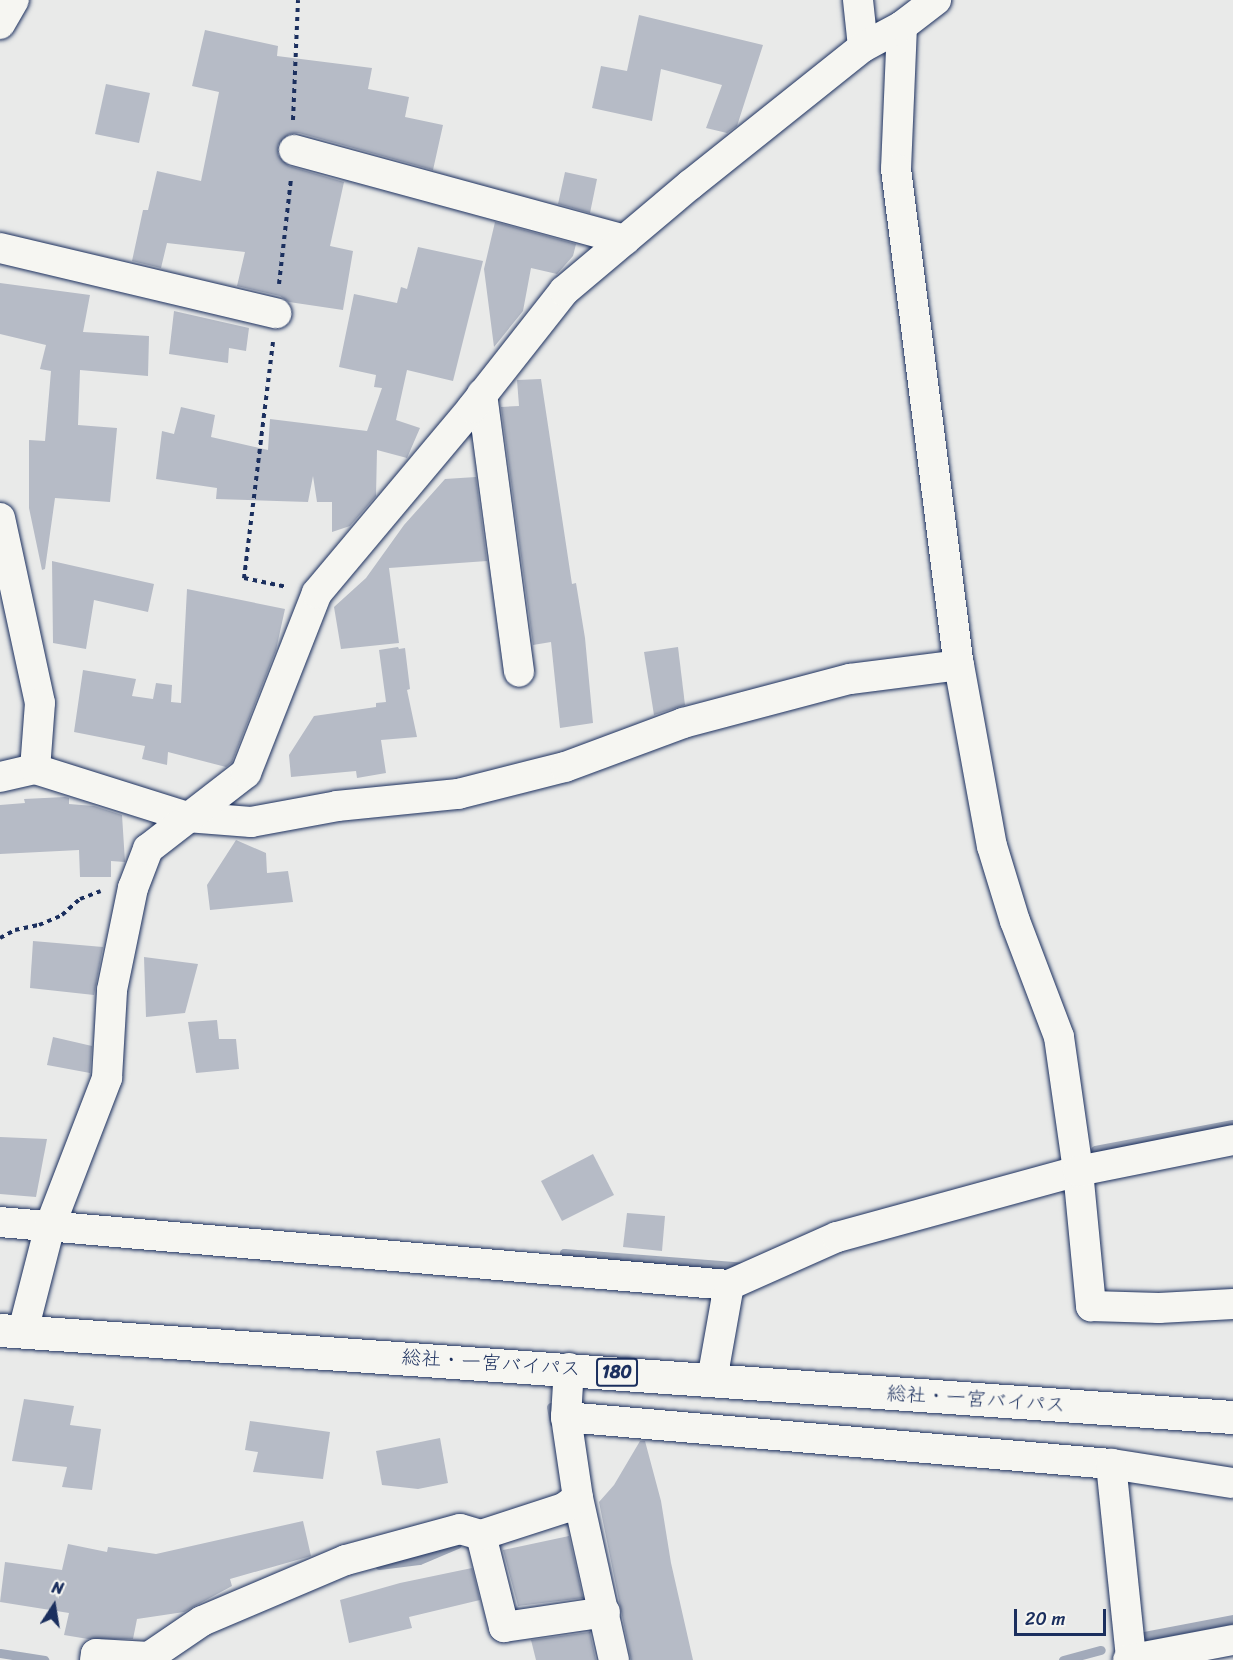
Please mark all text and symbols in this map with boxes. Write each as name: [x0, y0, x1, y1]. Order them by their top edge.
street label: 総社・一宮バイパス: [400, 1345, 582, 1381]
road number: 180: [596, 1357, 638, 1387]
street label: 総社・一宮バイパス: [885, 1381, 1067, 1417]
text: N: [49, 1573, 66, 1603]
north arrow: [24, 1576, 84, 1636]
scale bar: [1017, 1597, 1108, 1635]
text: 20 m: [1025, 1603, 1065, 1635]

